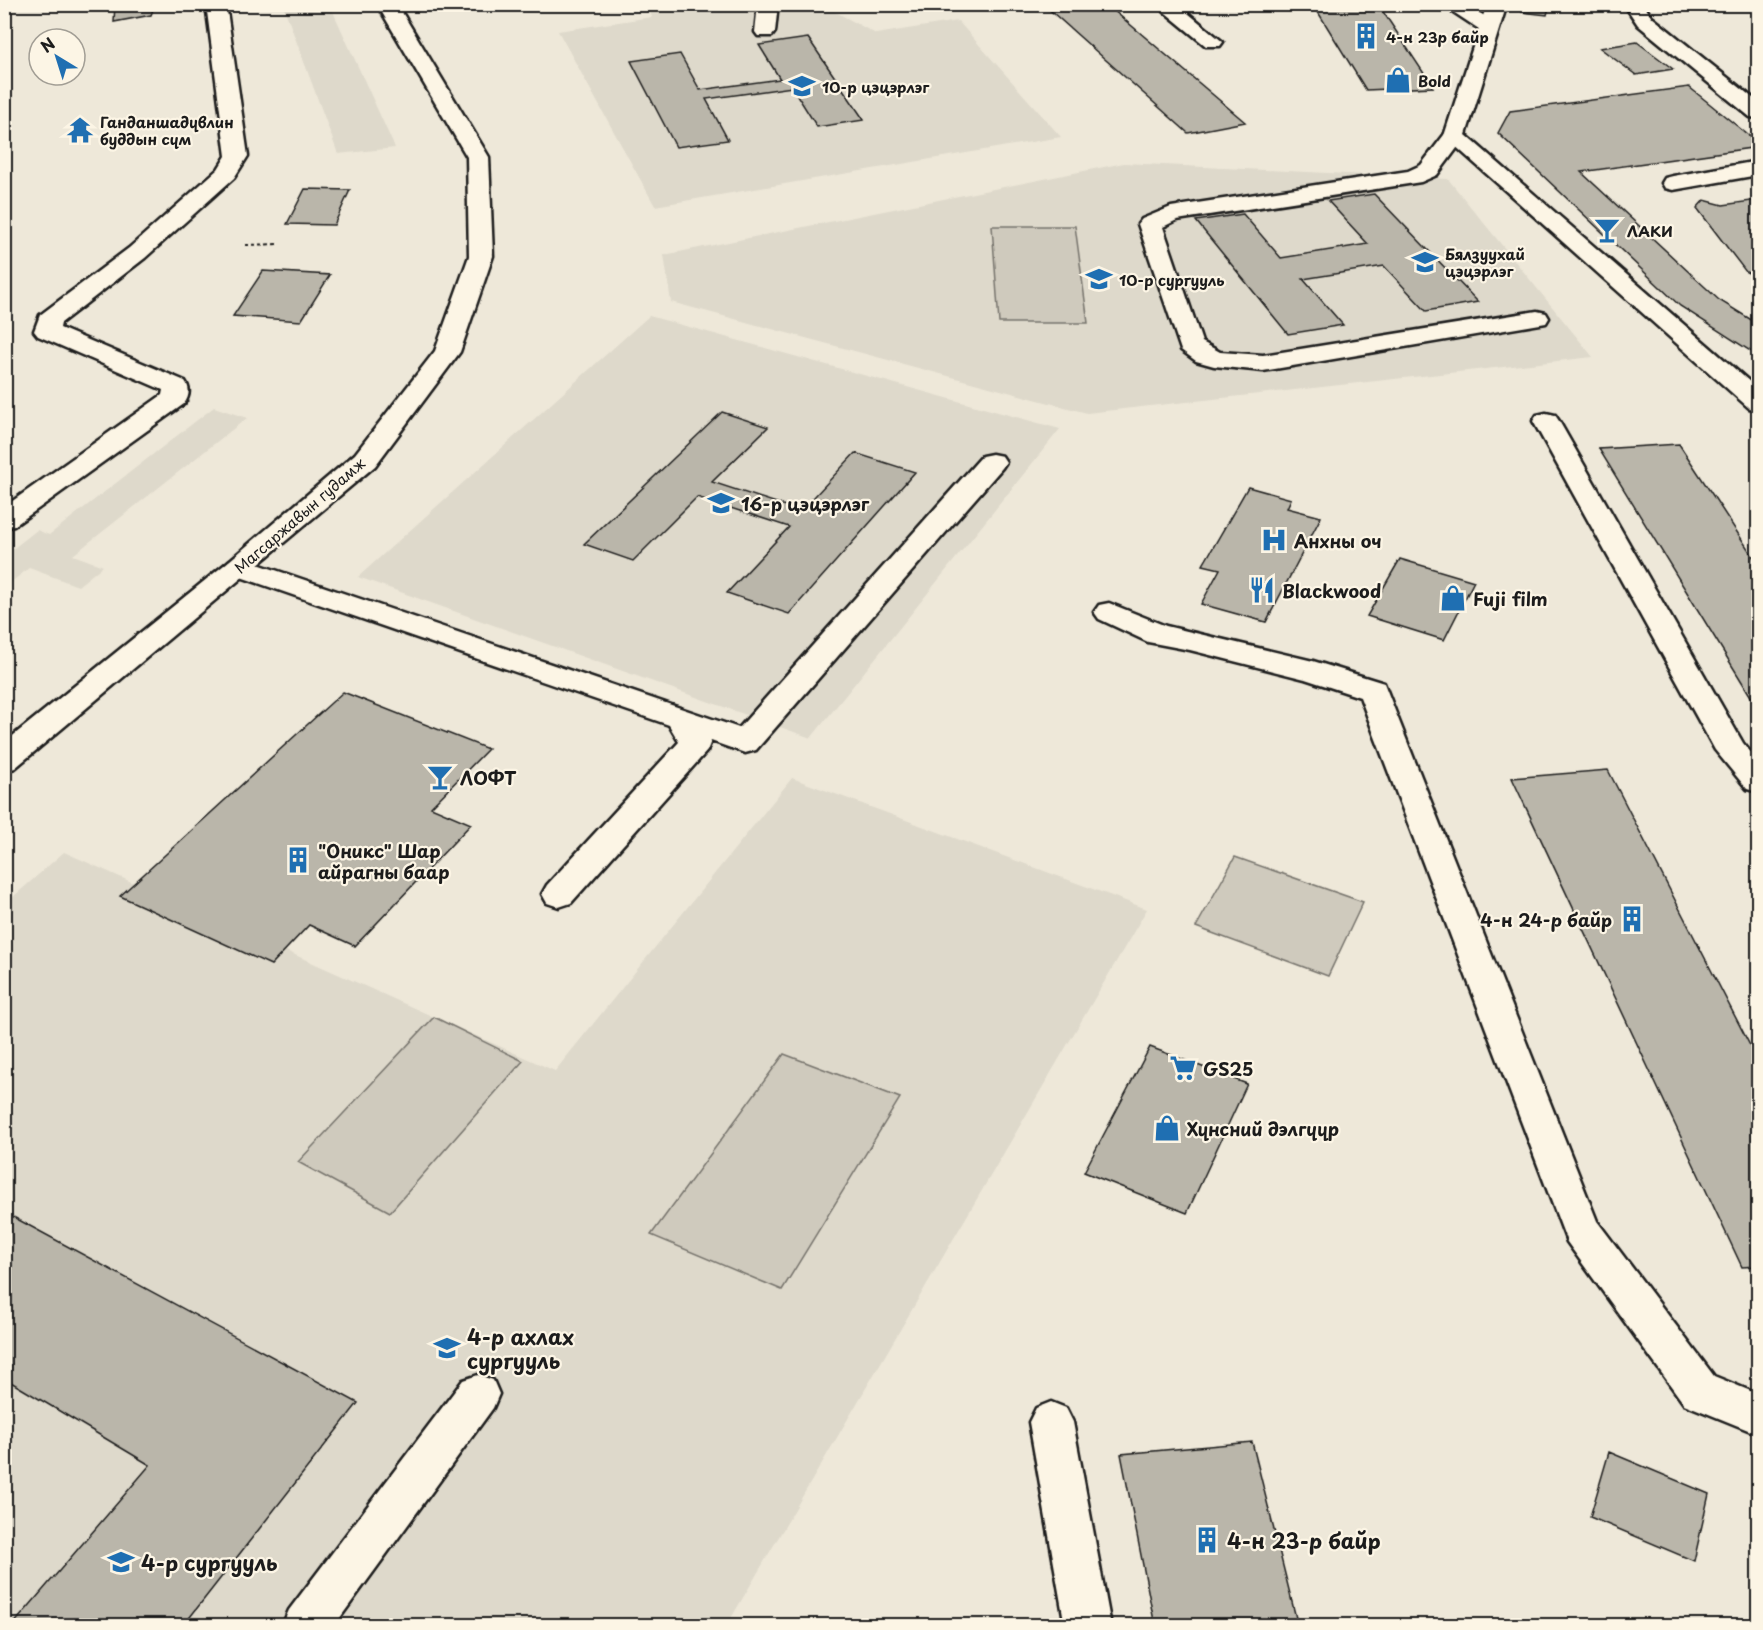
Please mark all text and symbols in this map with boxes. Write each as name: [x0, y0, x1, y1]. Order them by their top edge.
building icon: 4-н 23р байр: [1351, 21, 1381, 51]
place label: 4-н 23р байр: [1386, 25, 1489, 48]
north arrow: [27, 27, 87, 87]
text: N: [35, 31, 60, 58]
shop icon: Bold: [1383, 65, 1413, 95]
place label: Bold: [1418, 69, 1451, 92]
school or university icon: 10-р цэцэрлэг: [787, 71, 817, 101]
place label: 10-р цэцэрлэг: [822, 75, 930, 98]
place label: Ганданшадүвлин буддын сүм: [100, 110, 234, 150]
temple icon: Ганданшадүвлин буддын сүм: [65, 115, 95, 145]
bar icon: ЛАКИ: [1592, 215, 1622, 245]
place label: ЛАКИ: [1627, 219, 1673, 242]
place label: Бялзуухай цэцэрлэг: [1445, 242, 1525, 282]
school or university icon: Бялзуухай цэцэрлэг: [1410, 247, 1440, 277]
school or university icon: 10-р сургууль: [1084, 264, 1114, 294]
place label: 10-р сургууль: [1119, 268, 1224, 291]
street label: Магсаржавын гудамж: [229, 452, 369, 578]
school or university icon: 16-р цэцэрлэг: [706, 488, 736, 518]
place label: 16-р цэцэрлэг: [741, 490, 870, 517]
hospital icon: Анхны оч: [1259, 525, 1289, 555]
place label: Анхны оч: [1294, 527, 1382, 554]
restaurant icon: Blackwood: [1247, 575, 1277, 605]
place label: Blackwood: [1282, 577, 1381, 604]
shop icon: Fuji film: [1438, 583, 1468, 613]
place label: Fuji film: [1473, 585, 1548, 612]
bar icon: ЛОФТ: [425, 762, 455, 792]
place label: ЛОФТ: [460, 764, 517, 791]
place label: "Оникс" Шар айрагны баар: [318, 837, 450, 885]
building icon: "Оникс" Шар айрагны баар: [283, 845, 313, 875]
building icon: 4-н 24-р байр: [1617, 904, 1647, 934]
place label: 4-н 24-р байр: [1480, 906, 1612, 933]
supermarket icon: GS25: [1168, 1053, 1198, 1083]
place label: GS25: [1203, 1055, 1254, 1082]
shop icon: Хүнсний дэлгүүр: [1152, 1113, 1182, 1143]
place label: Хүнсний дэлгүүр: [1187, 1115, 1339, 1142]
place label: 4-р ахлах сургууль: [467, 1320, 574, 1376]
school or university icon: 4-р ахлах сургууль: [432, 1333, 462, 1363]
place label: 4-н 23-р байр: [1227, 1524, 1381, 1556]
building icon: 4-н 23-р байр: [1192, 1525, 1222, 1555]
place label: 4-р сургууль: [141, 1546, 278, 1578]
school or university icon: 4-р сургууль: [106, 1547, 136, 1577]

